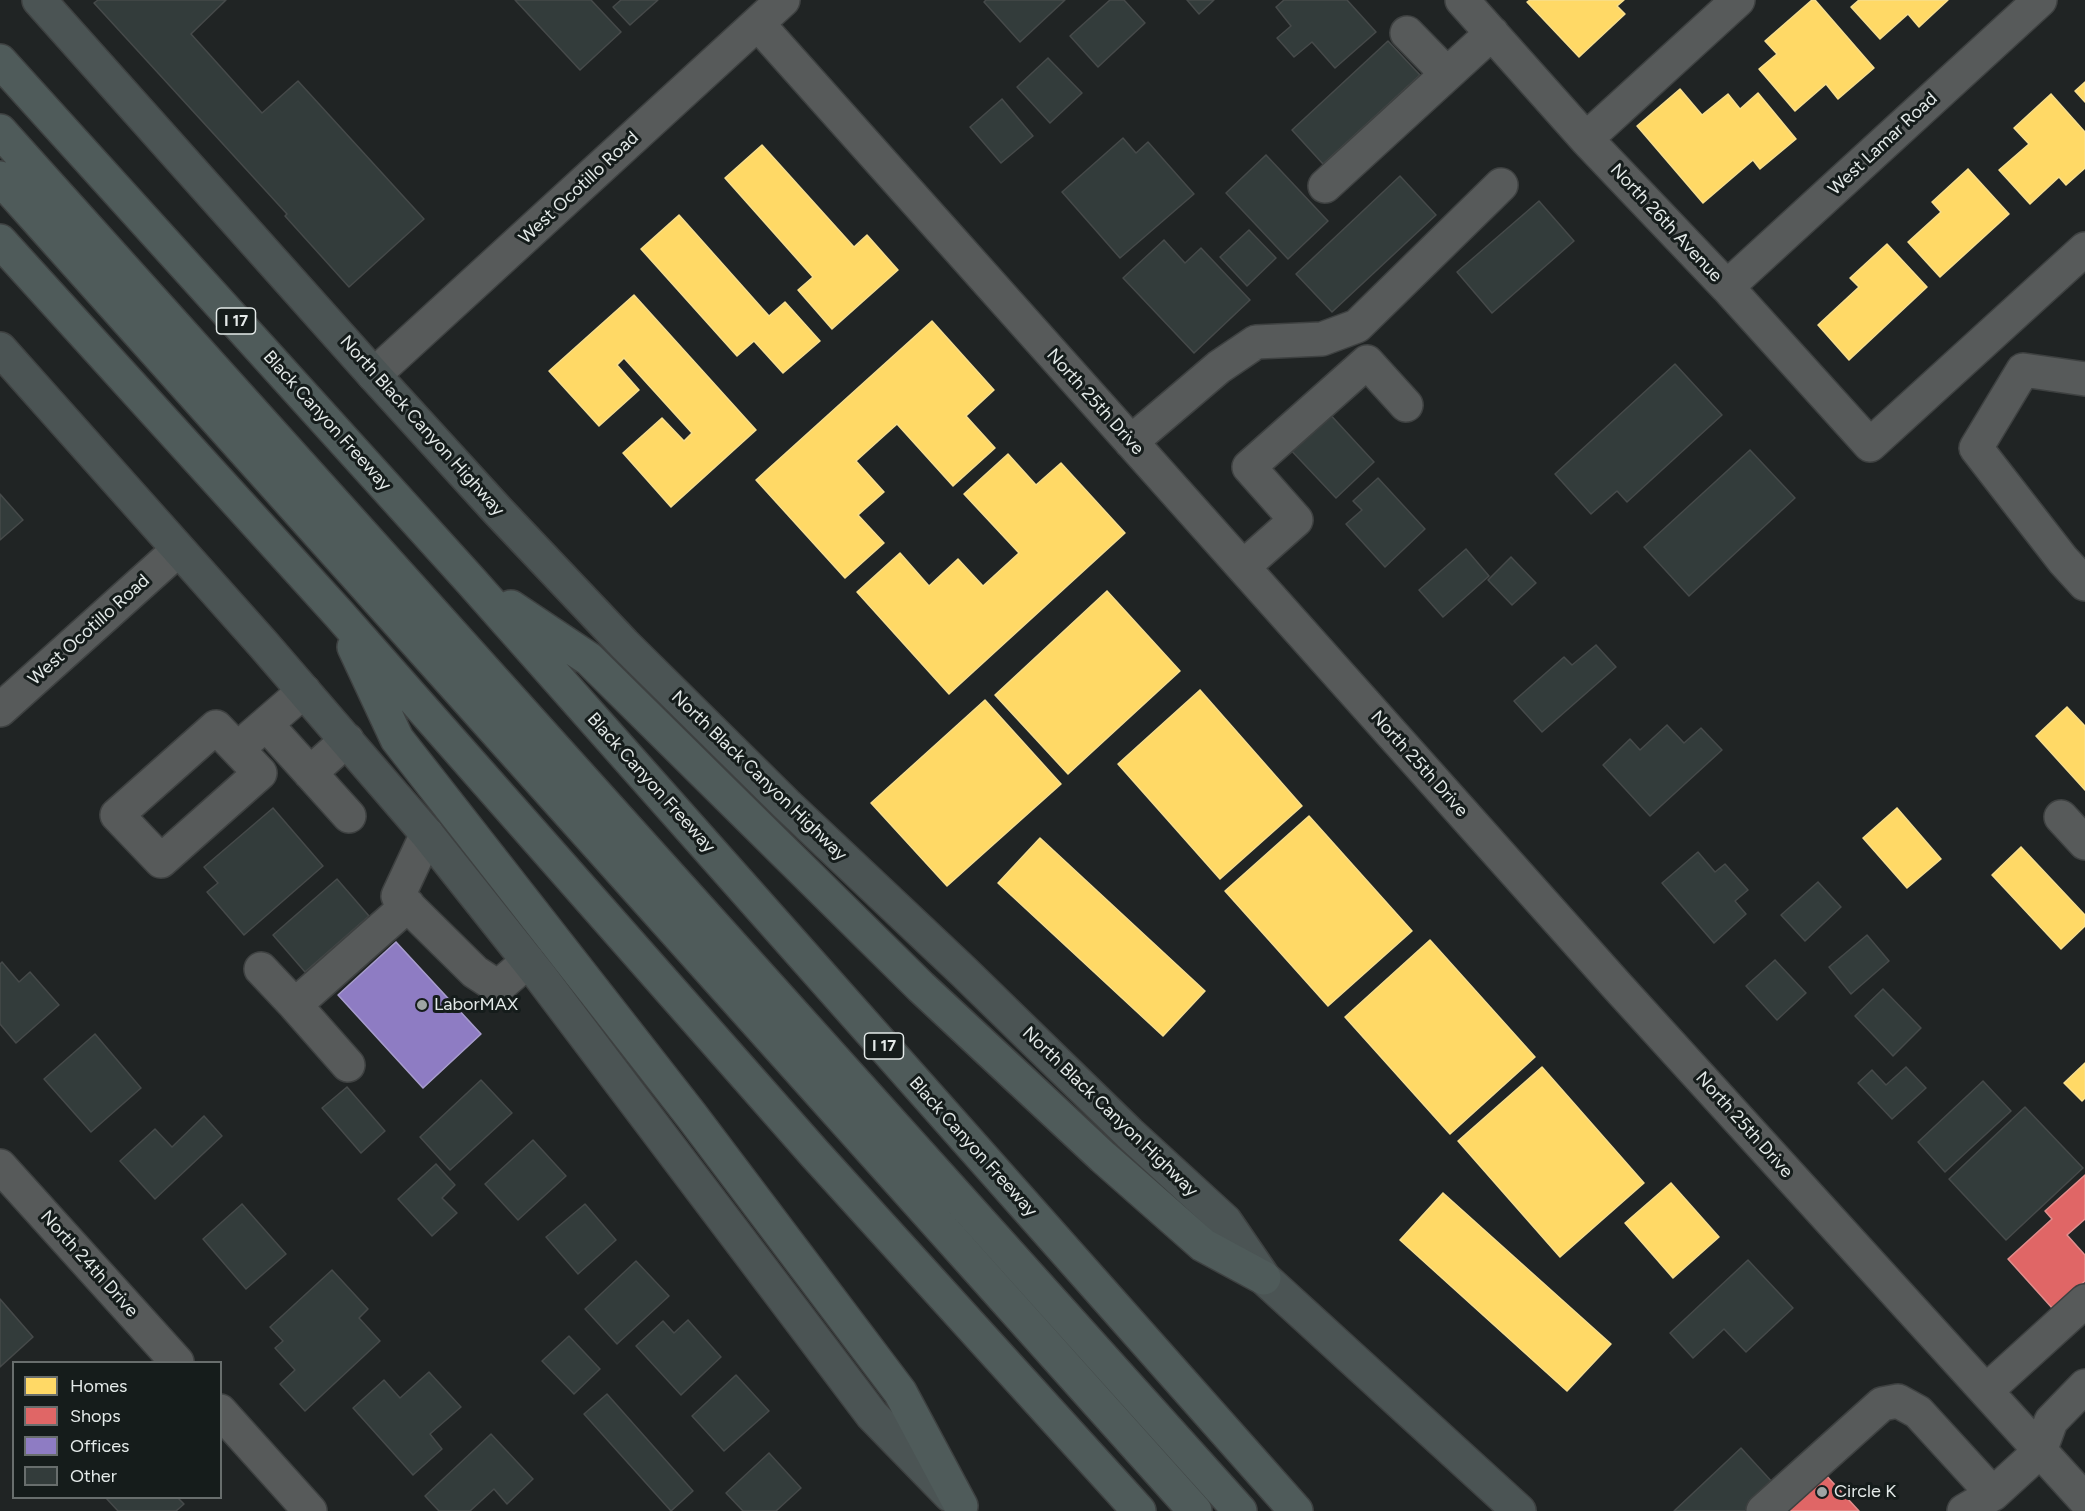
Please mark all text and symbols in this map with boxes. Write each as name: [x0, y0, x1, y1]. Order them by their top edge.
street label: West Lamar Road: [1824, 88, 1942, 200]
street label: West Ocotillo Road: [515, 127, 643, 249]
street label: North 26th Avenue: [1606, 159, 1726, 287]
road number: I 17: [216, 308, 256, 334]
street label: North Black Canyon Highway: [335, 331, 509, 521]
street label: North 25th Drive: [1042, 345, 1148, 459]
street label: Black Canyon Freeway: [258, 347, 396, 495]
street label: West Ocotillo Road: [24, 570, 154, 690]
street label: North Black Canyon Highway: [667, 686, 851, 866]
street label: North 25th Drive: [1366, 707, 1472, 821]
street label: Black Canyon Freeway: [582, 709, 720, 857]
place label: LaborMAX: [434, 994, 518, 1016]
marker: LaborMAX: [415, 998, 429, 1012]
street label: North Black Canyon Highway: [1018, 1022, 1202, 1202]
road number: I 17: [864, 1033, 904, 1059]
street label: North 25th Drive: [1691, 1068, 1797, 1182]
street label: Black Canyon Freeway: [904, 1073, 1042, 1221]
street label: North 24th Drive: [36, 1206, 142, 1322]
legend: [12, 1361, 222, 1499]
text: Homes: [70, 1375, 128, 1397]
text: Shops: [70, 1405, 121, 1427]
text: Offices: [70, 1435, 129, 1457]
text: Other: [70, 1465, 117, 1487]
place label: Circle K: [1834, 1481, 1896, 1503]
marker: Circle K: [1815, 1485, 1829, 1499]

